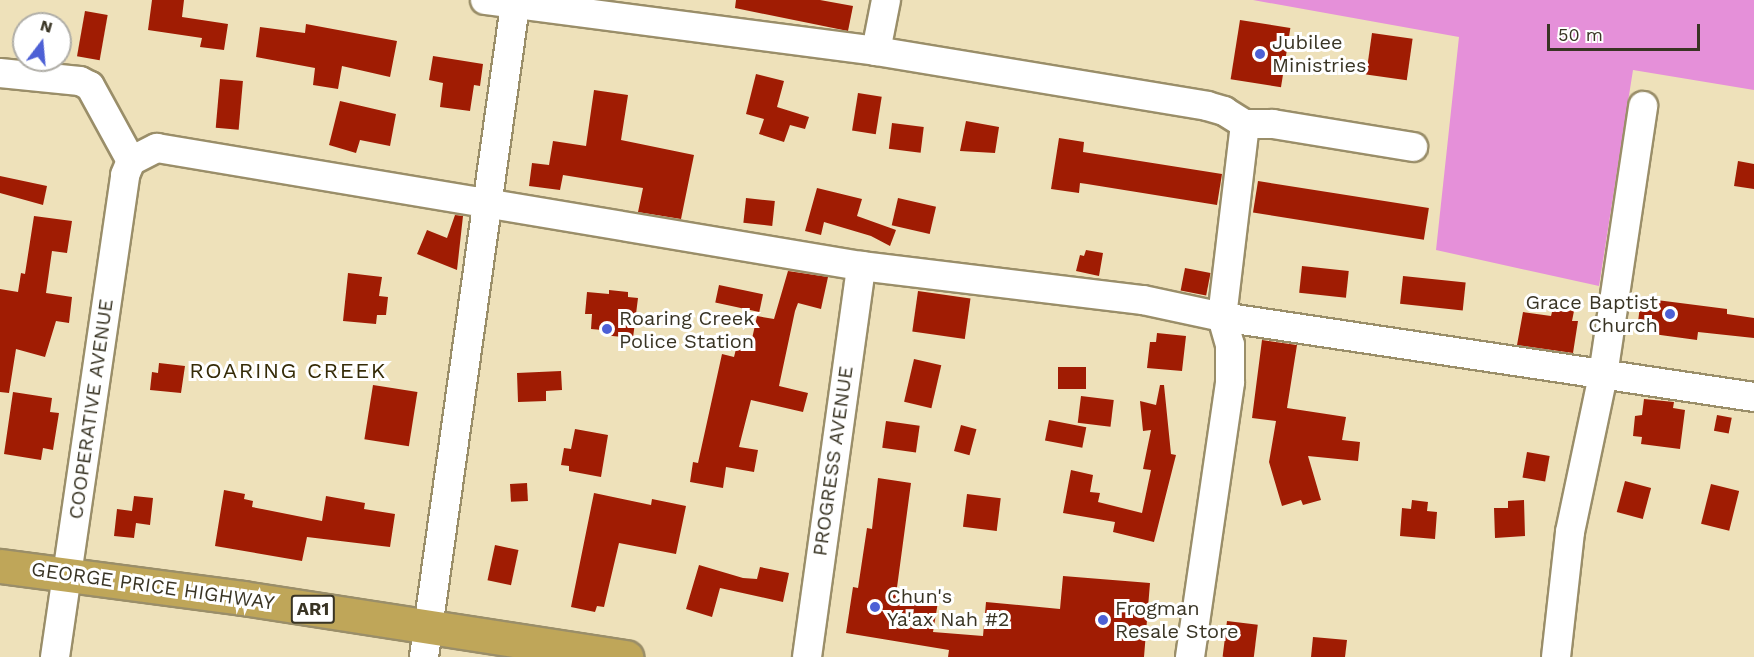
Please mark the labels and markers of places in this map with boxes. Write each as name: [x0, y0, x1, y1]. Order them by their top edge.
place label: Jubilee Ministries: [1272, 30, 1367, 77]
marker: Jubilee Ministries: [1253, 47, 1267, 61]
place label: Grace Baptist Church: [1525, 290, 1658, 337]
place label: Roaring Creek Police Station: [619, 306, 755, 353]
marker: Grace Baptist Church: [1663, 307, 1677, 321]
marker: Roaring Creek Police Station: [600, 322, 614, 336]
place label: Chun's Ya'ax Nah #2: [887, 584, 1010, 631]
place label: Frogman Resale Store: [1115, 596, 1238, 643]
marker: Chun's Ya'ax Nah #2: [868, 600, 882, 614]
marker: Frogman Resale Store: [1096, 613, 1110, 627]

